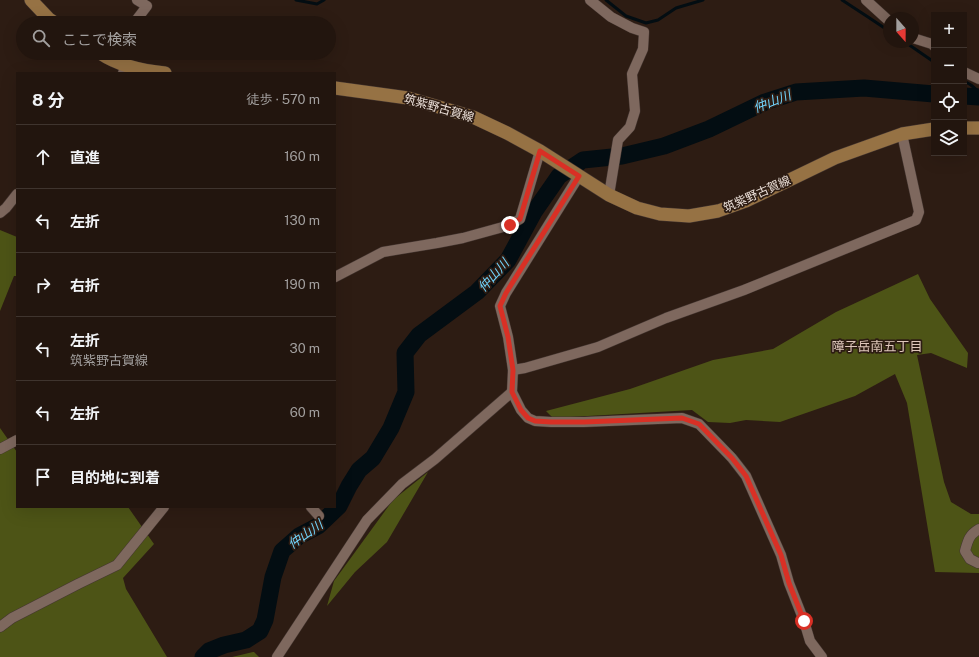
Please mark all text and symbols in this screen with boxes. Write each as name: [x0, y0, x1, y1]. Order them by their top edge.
north arrow: [883, 12, 919, 48]
map controls: [931, 12, 967, 156]
button: +: [931, 12, 967, 48]
search box: [16, 16, 336, 60]
icon: search: [30, 27, 52, 49]
text: ここで検索: [62, 31, 137, 48]
button: −: [931, 48, 967, 84]
button: locate: [931, 84, 967, 120]
water label: 仲山川: [751, 87, 795, 115]
text: 8 分: [32, 90, 64, 110]
street label: 筑紫野古賀線: [402, 91, 476, 125]
text: 徒歩 · 570 m: [247, 92, 320, 107]
button: layers: [931, 120, 967, 156]
icon: ahead: [32, 146, 54, 168]
text: 直進: [70, 149, 100, 166]
text: 160 m: [284, 149, 320, 164]
street label: 筑紫野古賀線: [721, 173, 793, 215]
icon: left: [32, 210, 54, 232]
text: 左折: [70, 213, 100, 230]
text: 130 m: [284, 213, 320, 228]
route end: [501, 216, 519, 234]
water label: 仲山川: [475, 254, 513, 295]
icon: right: [32, 274, 54, 296]
text: 右折: [70, 277, 100, 294]
text: 190 m: [284, 277, 320, 292]
text: 左折: [70, 332, 100, 349]
icon: left: [32, 338, 54, 360]
district label: 障子岳南五丁目: [831, 339, 923, 354]
text: 30 m: [290, 341, 320, 356]
text: 筑紫野古賀線: [70, 353, 148, 368]
icon: left: [32, 402, 54, 424]
text: 左折: [70, 405, 100, 422]
text: 60 m: [290, 405, 320, 420]
icon: arrive: [32, 466, 54, 488]
text: 目的地に到着: [70, 469, 160, 486]
water label: 仲山川: [285, 516, 327, 552]
route start: [795, 612, 813, 630]

